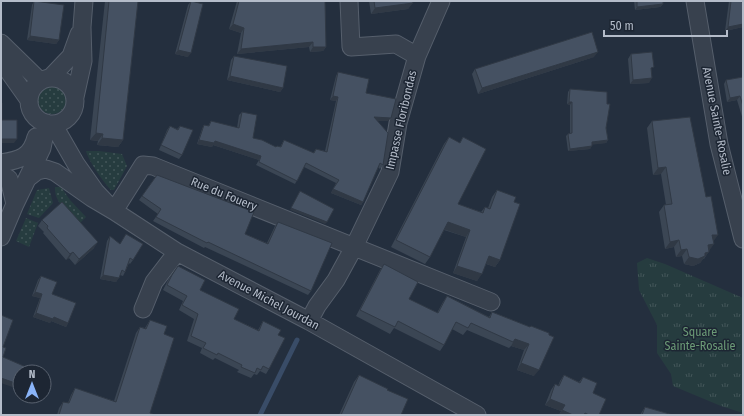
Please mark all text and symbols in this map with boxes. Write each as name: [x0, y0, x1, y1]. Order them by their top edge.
scale bar: [604, 12, 727, 38]
text: 50 m: [610, 19, 634, 33]
street label: Avenue Sainte-Rosalie: [700, 66, 734, 176]
street label: Impasse Floribondas: [383, 69, 419, 171]
street label: Rue du Fouery: [189, 174, 260, 214]
street label: Avenue Michel Jourdan: [216, 267, 322, 333]
park label: Square Sainte-Rosalie: [665, 325, 736, 353]
north arrow: [12, 364, 52, 404]
text: N: [29, 368, 35, 381]

